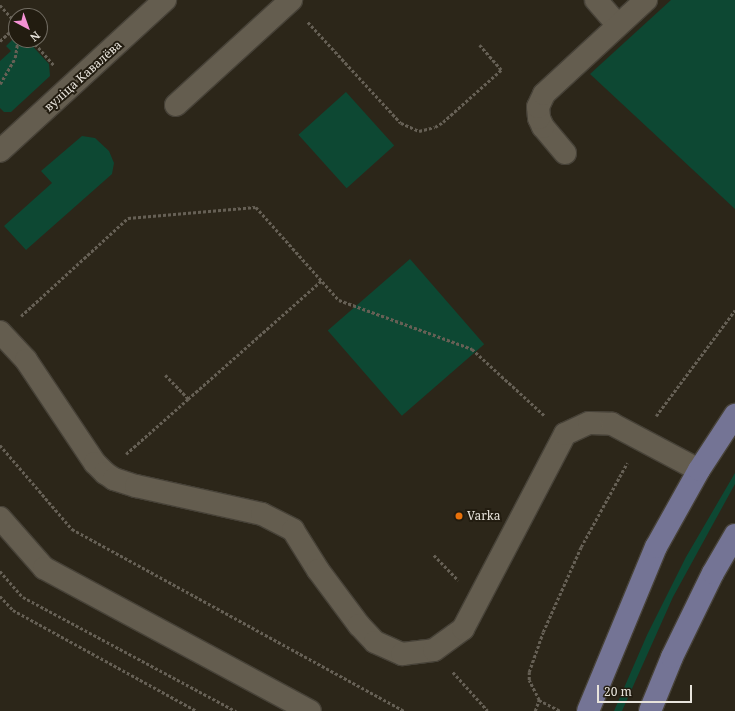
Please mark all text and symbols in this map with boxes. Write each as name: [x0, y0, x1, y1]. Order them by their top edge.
north arrow: [8, 8, 48, 48]
text: N: [27, 28, 44, 45]
street label: вуліца Кавалёва: [41, 38, 125, 114]
place label: Varka: [467, 509, 501, 523]
marker: Varka: [454, 511, 464, 521]
scale bar: [599, 677, 694, 703]
text: 20 m: [604, 683, 632, 700]

